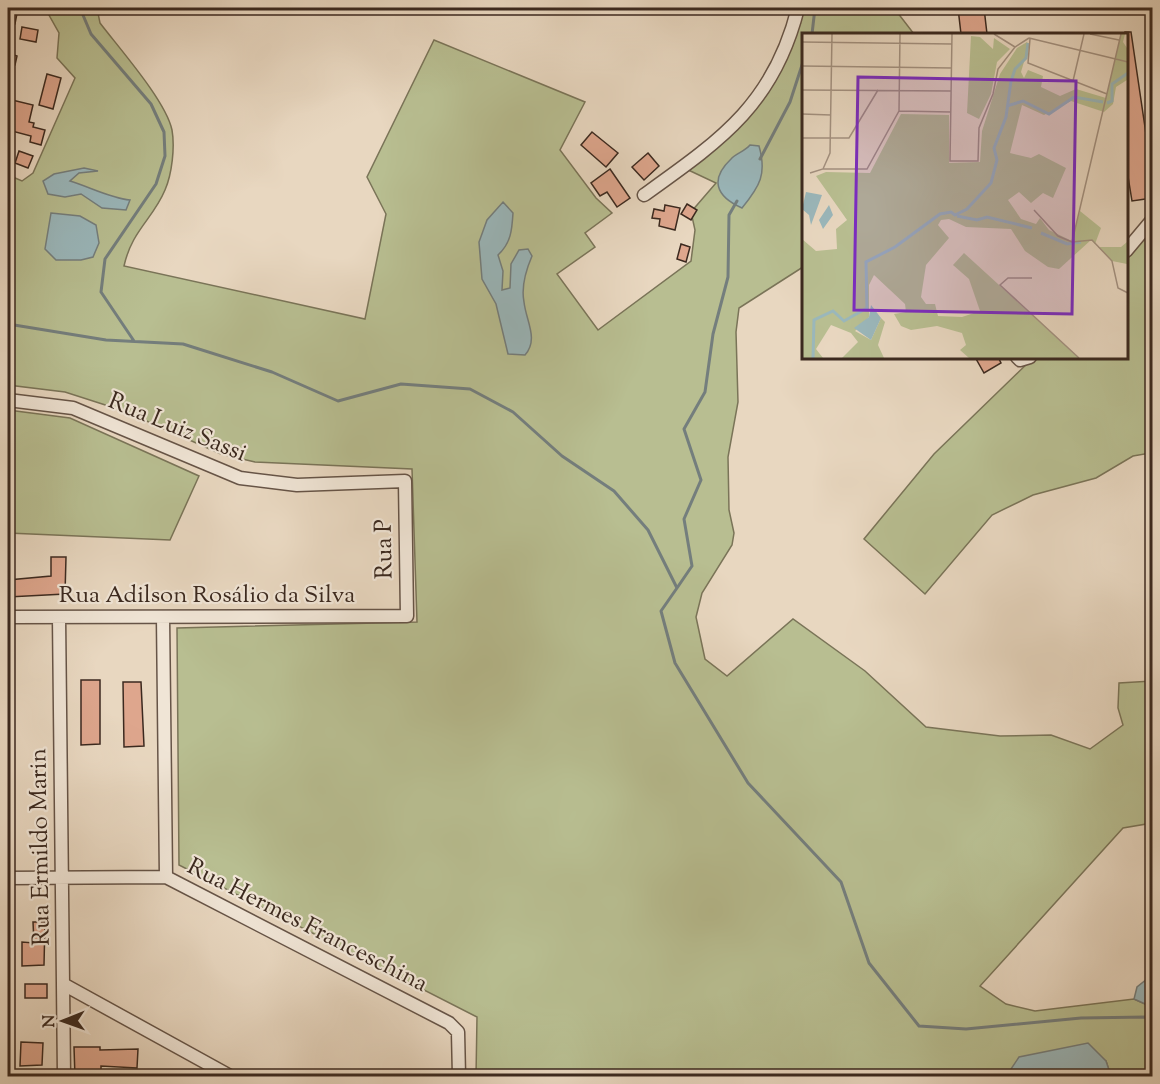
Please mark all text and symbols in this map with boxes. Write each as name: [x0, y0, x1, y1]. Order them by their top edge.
inset map: [802, 33, 1127, 358]
street label: Rua Luiz Sassi: [103, 385, 252, 471]
street label: Rua P: [367, 519, 403, 579]
street label: Rua Adilson Rosálio da Silva: [59, 579, 355, 613]
street label: Rua Ermildo Marin: [22, 748, 60, 946]
street label: Rua Hermes Franceschina: [181, 850, 433, 1002]
north arrow: [33, 991, 93, 1051]
text: N: [39, 1014, 62, 1028]

